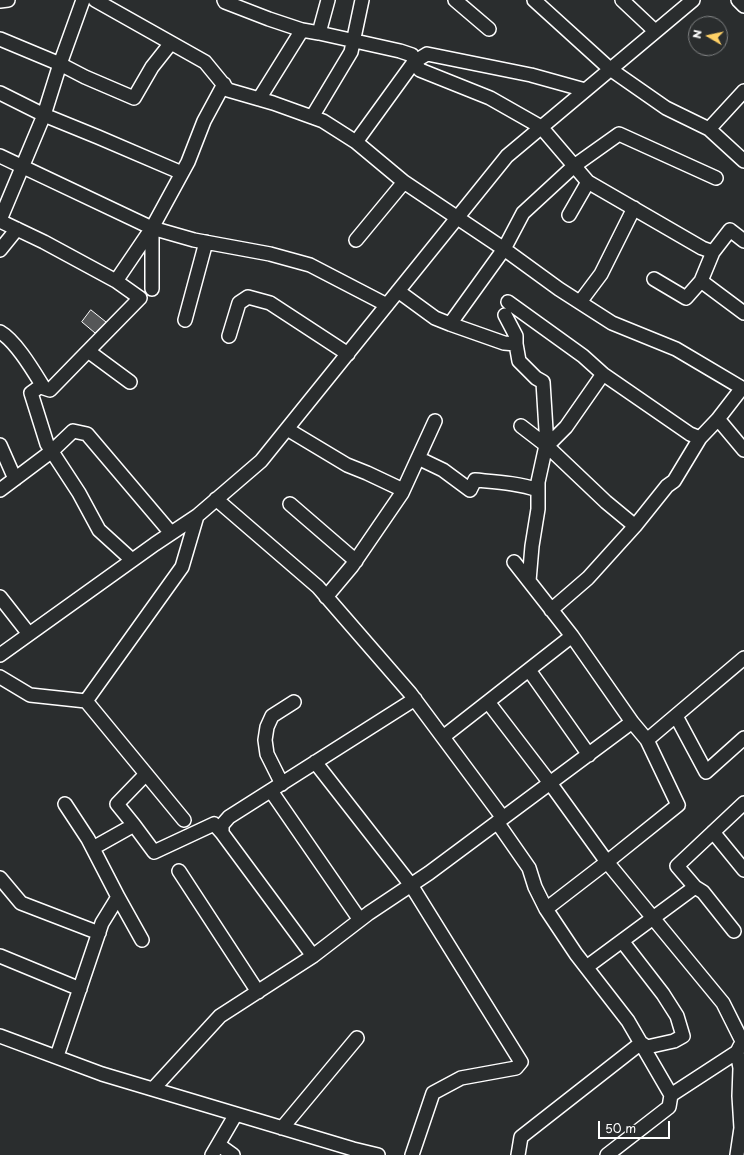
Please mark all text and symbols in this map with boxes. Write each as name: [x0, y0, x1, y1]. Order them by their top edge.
north arrow: [688, 16, 728, 56]
text: N: [688, 29, 706, 40]
scale bar: [600, 1113, 672, 1139]
text: 50 m: [605, 1119, 636, 1137]

